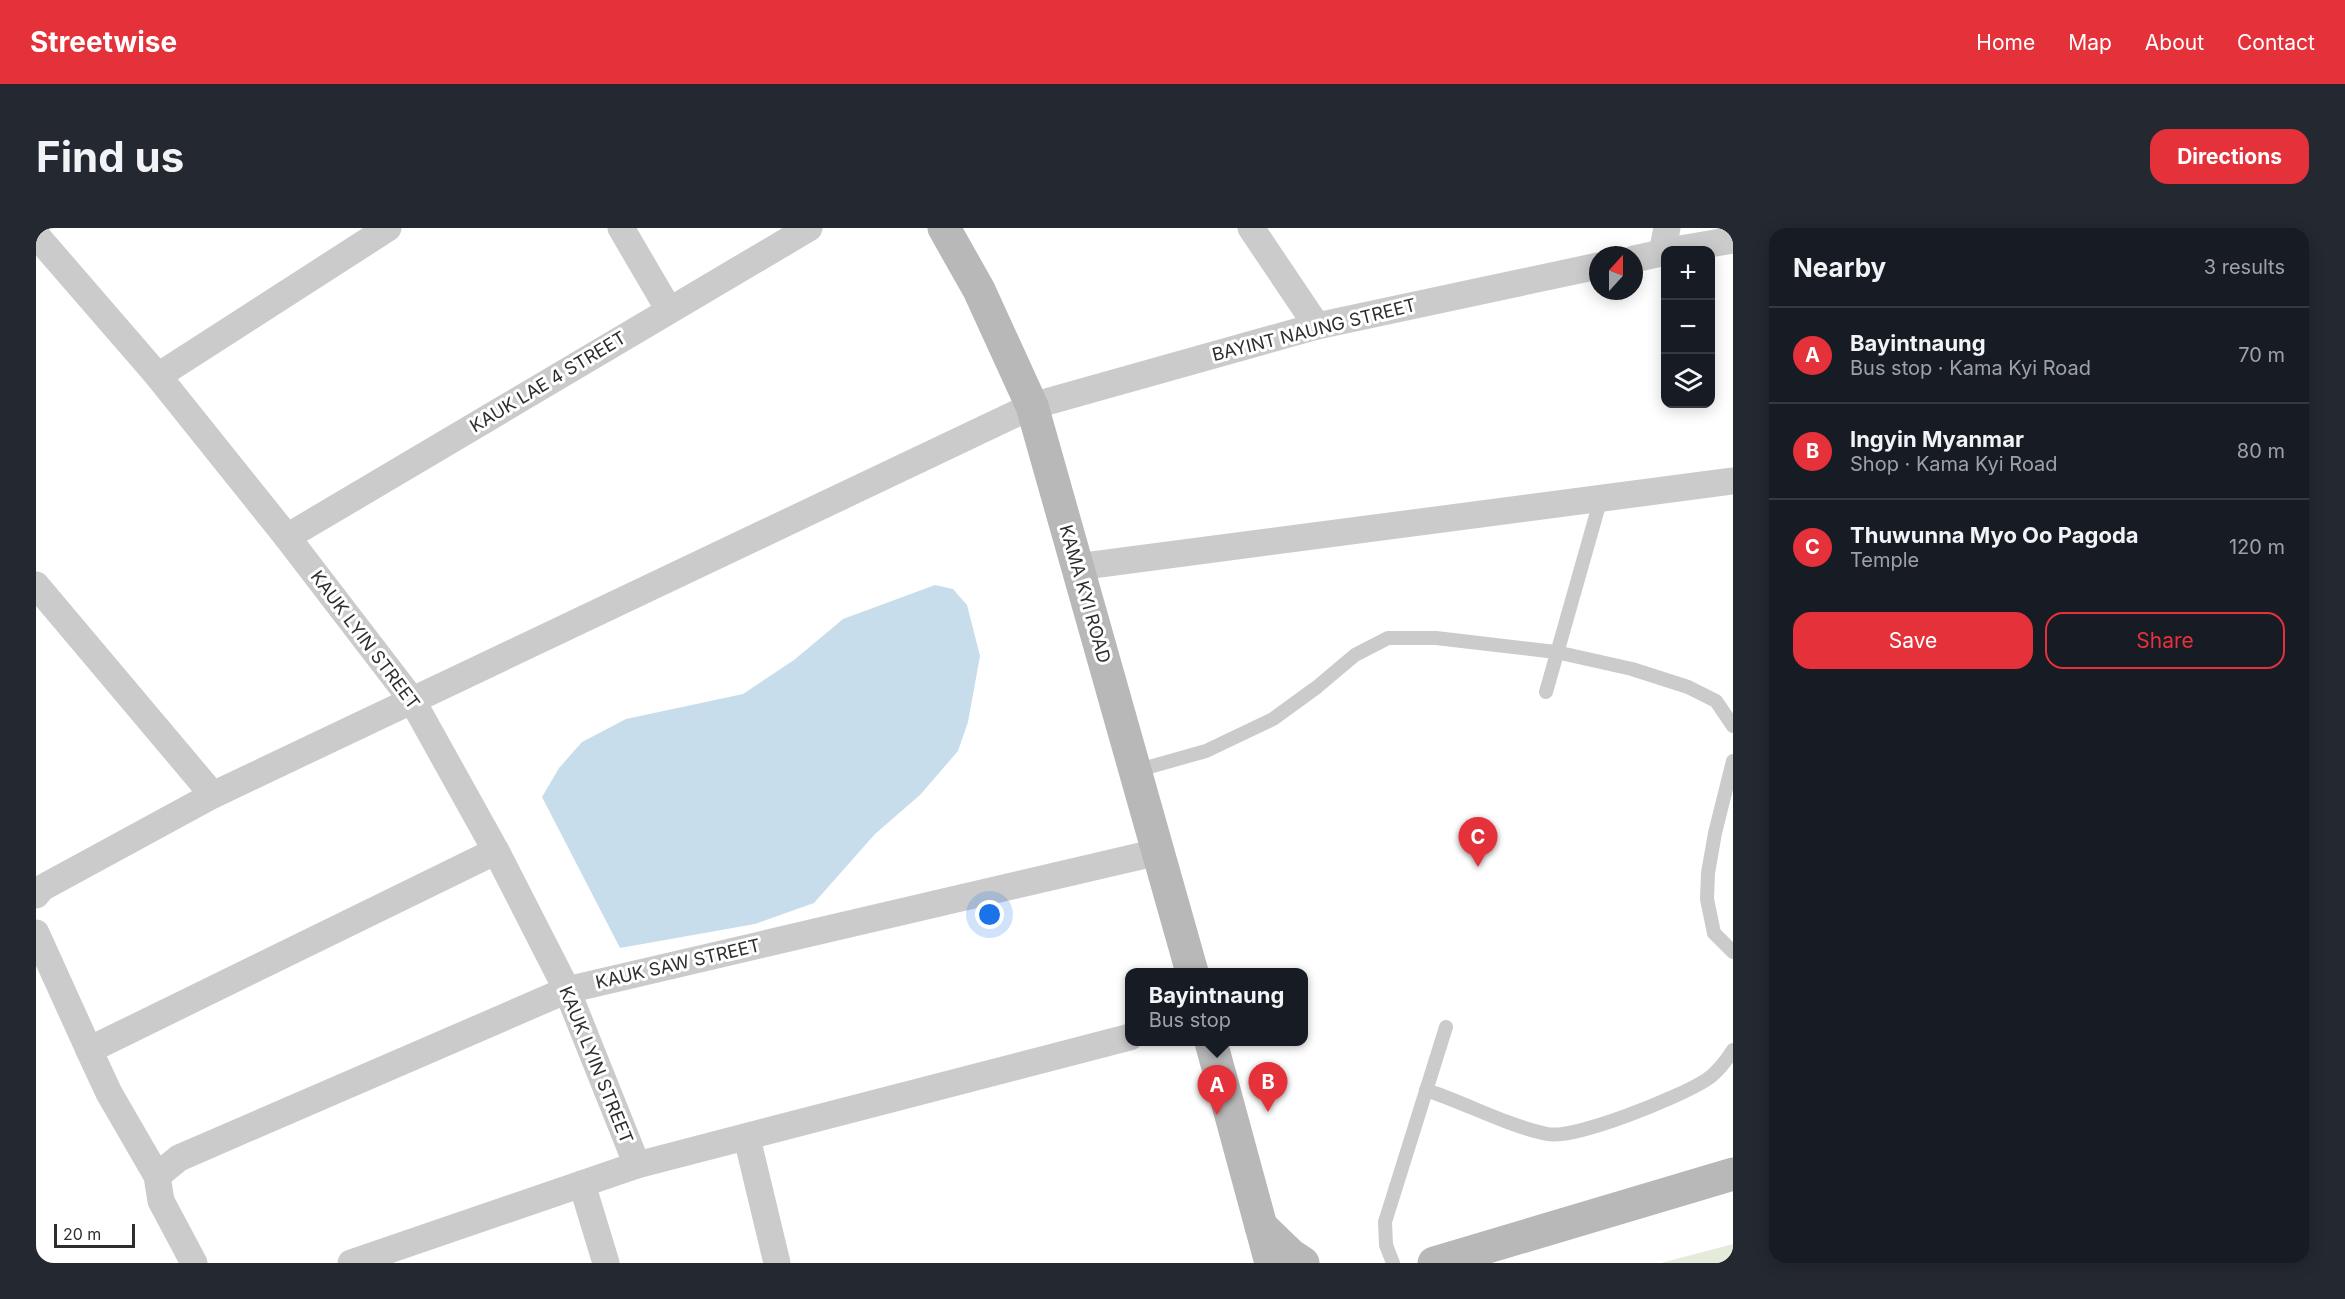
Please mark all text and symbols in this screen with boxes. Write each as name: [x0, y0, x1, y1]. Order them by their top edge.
text: Streetwise: [30, 25, 177, 59]
text: Home: [1976, 30, 2035, 55]
text: Map: [2068, 30, 2112, 55]
text: About: [2145, 30, 2204, 55]
text: Contact: [2237, 30, 2315, 55]
button: Directions: [2150, 129, 2309, 184]
text: Find us: [36, 131, 184, 182]
north arrow: [1589, 246, 1643, 300]
map controls: [1661, 246, 1715, 408]
button: +: [1661, 246, 1715, 300]
text: Nearby: [1793, 252, 1886, 283]
text: 3 results: [2204, 255, 2285, 279]
street label: BAYINT NAUNG STREET: [1210, 294, 1418, 365]
button: −: [1661, 300, 1715, 354]
street label: KAUK LAE 4 STREET: [466, 327, 629, 436]
text: Bayintnaung: [1850, 330, 1986, 356]
text: A: [1805, 343, 1820, 367]
text: 70 m: [2238, 343, 2285, 367]
button: layers: [1661, 354, 1715, 408]
text: Bus stop · Kama Kyi Road: [1850, 356, 2091, 380]
text: Ingyin Myanmar: [1850, 426, 2024, 452]
text: B: [1806, 439, 1819, 463]
text: 80 m: [2237, 439, 2285, 463]
text: Shop · Kama Kyi Road: [1850, 452, 2058, 476]
street label: KAMA KYI ROAD: [1056, 522, 1115, 665]
text: Thuwunna Myo Oo Pagoda: [1850, 522, 2139, 548]
text: C: [1805, 535, 1820, 559]
text: 120 m: [2229, 535, 2285, 559]
text: Temple: [1850, 548, 1919, 572]
street label: KAUK LYIN STREET: [306, 566, 424, 713]
button: Save: [1793, 612, 2033, 669]
button: Share: [2045, 612, 2285, 669]
pin: C: [1458, 818, 1498, 867]
your location: [975, 900, 1004, 929]
street label: KAUK SAW STREET: [593, 934, 762, 993]
popup: [1125, 968, 1308, 1046]
text: Bayintnaung: [1149, 982, 1284, 1008]
street label: KAUK LYIN STREET: [555, 983, 638, 1147]
text: Bus stop: [1149, 1008, 1231, 1032]
pin: B: [1248, 1062, 1288, 1112]
pin: A: [1198, 1066, 1236, 1115]
scale bar: [54, 1221, 135, 1248]
text: 20 m: [63, 1224, 101, 1244]

